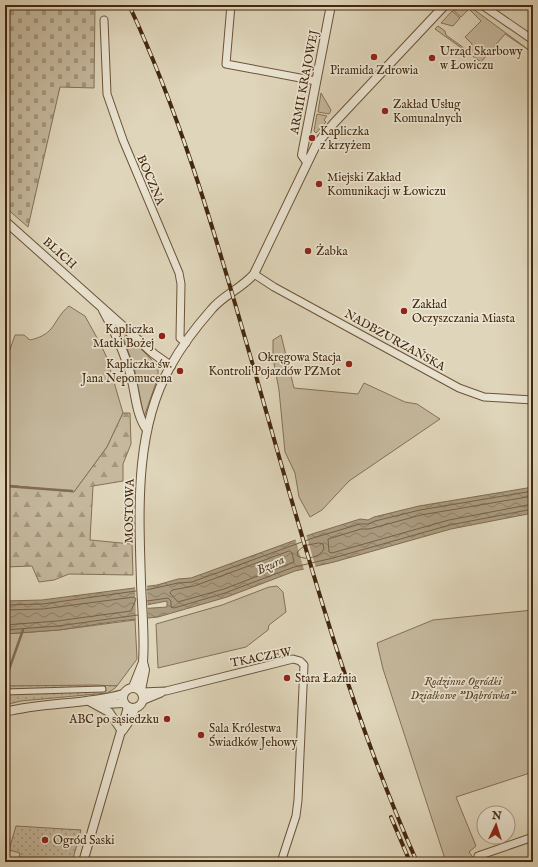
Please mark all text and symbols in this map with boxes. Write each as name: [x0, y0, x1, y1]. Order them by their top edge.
street label: ARMII KRAJOWEJ: [287, 29, 323, 137]
place label: Urząd Skarbowy w Łowiczu: [440, 44, 523, 73]
marker: Piramida Zdrowia: [369, 52, 379, 62]
marker: Urząd Skarbowy w Łowiczu: [427, 53, 437, 63]
place label: Piramida Zdrowia: [330, 63, 419, 78]
place label: Zakład Usług Komunalnych: [393, 97, 463, 126]
marker: Zakład Usług Komunalnych: [380, 106, 390, 116]
place label: Kapliczka z krzyżem: [320, 124, 371, 153]
marker: Kapliczka z krzyżem: [307, 133, 317, 143]
street label: BOCZNA: [133, 153, 168, 208]
place label: Miejski Zakład Komunikacji w Łowiczu: [327, 170, 446, 199]
marker: Miejski Zakład Komunikacji w Łowiczu: [314, 179, 324, 189]
street label: BLICH: [40, 234, 80, 272]
place label: Żabka: [316, 243, 348, 259]
marker: Żabka: [303, 246, 313, 256]
place label: Zakład Oczyszczania Miasta: [412, 297, 516, 326]
street label: NADBZURZAŃSKA: [342, 306, 449, 375]
marker: Zakład Oczyszczania Miasta: [399, 306, 409, 316]
place label: Kapliczka Matki Bożej: [93, 322, 155, 351]
marker: Kapliczka Matki Bożej: [157, 331, 167, 341]
place label: Okręgowa Stacja Kontroli Pojazdów PZMot: [208, 350, 342, 379]
place label: Kapliczka św. Jana Nepomucena: [80, 357, 173, 387]
marker: Okręgowa Stacja Kontroli Pojazdów PZMot: [344, 359, 354, 369]
marker: Kapliczka św. Jana Nepomucena: [175, 366, 185, 376]
street label: MOSTOWA: [121, 478, 138, 544]
water label: Bzura: [254, 551, 288, 579]
street label: TKACZEW: [229, 644, 294, 671]
place label: Stara Łaźnia: [295, 671, 358, 686]
marker: Stara Łaźnia: [282, 673, 292, 683]
park label: Rodzinne Ogródki Działkowe "Dąbrówka": [411, 674, 517, 703]
place label: ABC po sąsiedzku: [68, 712, 159, 728]
marker: ABC po sąsiedzku: [162, 714, 172, 724]
place label: Sala Królestwa Świadków Jehowy: [209, 721, 298, 751]
marker: Sala Królestwa Świadków Jehowy: [196, 730, 206, 740]
north arrow: [476, 805, 516, 845]
text: N: [490, 809, 502, 823]
place label: Ogród Saski: [53, 833, 115, 848]
marker: Ogród Saski: [40, 835, 50, 845]

